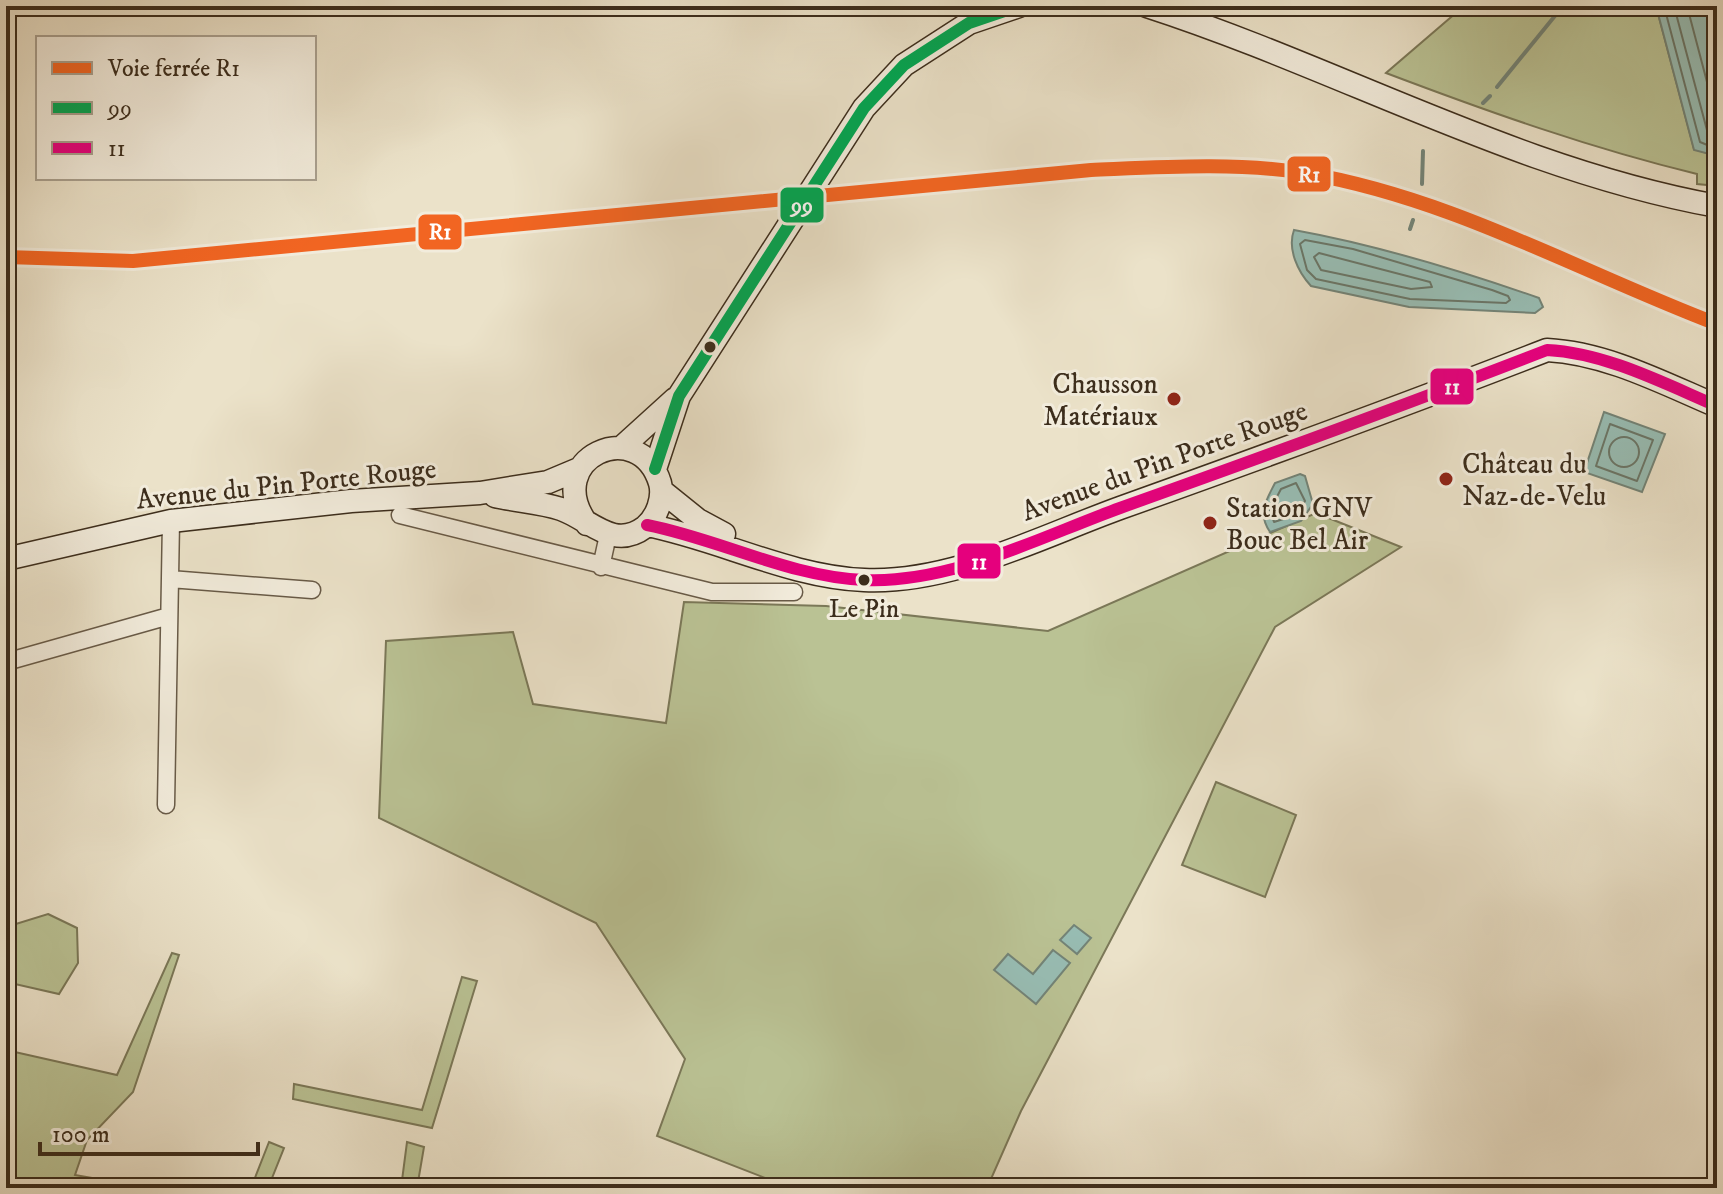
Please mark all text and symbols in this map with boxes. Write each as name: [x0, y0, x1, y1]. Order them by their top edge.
legend: [36, 36, 316, 180]
text: Voie ferrée R1: [107, 54, 240, 84]
text: 99: [107, 94, 132, 124]
text: 11: [108, 134, 126, 164]
line badge: R1: [1286, 155, 1332, 193]
text: R1: [1298, 162, 1320, 189]
line badge: 99: [779, 186, 825, 224]
text: 99: [789, 193, 813, 220]
line badge: R1: [417, 213, 463, 251]
text: R1: [429, 219, 451, 246]
unlabelled marker: [702, 339, 718, 355]
place label: Chausson Matériaux: [1043, 367, 1158, 434]
line badge: 11: [1429, 367, 1475, 406]
text: 11: [1444, 374, 1460, 401]
marker: Chausson Matériaux: [1165, 390, 1183, 408]
street label: Avenue du Pin Porte Rouge: [1017, 393, 1312, 529]
place label: Château du Naz-de-Velu: [1462, 447, 1606, 514]
street label: Avenue du Pin Porte Rouge: [134, 451, 438, 518]
marker: Château du Naz-de-Velu: [1437, 470, 1455, 488]
place label: Station GNV Bouc Bel Air: [1226, 491, 1374, 558]
marker: Station GNV Bouc Bel Air: [1201, 514, 1219, 532]
line badge: 11: [956, 542, 1002, 580]
text: 11: [971, 549, 987, 576]
marker: Le Pin: [856, 572, 872, 588]
place label: Le Pin: [829, 593, 900, 626]
scale bar: [40, 1106, 258, 1156]
text: 100 m: [52, 1120, 110, 1150]

